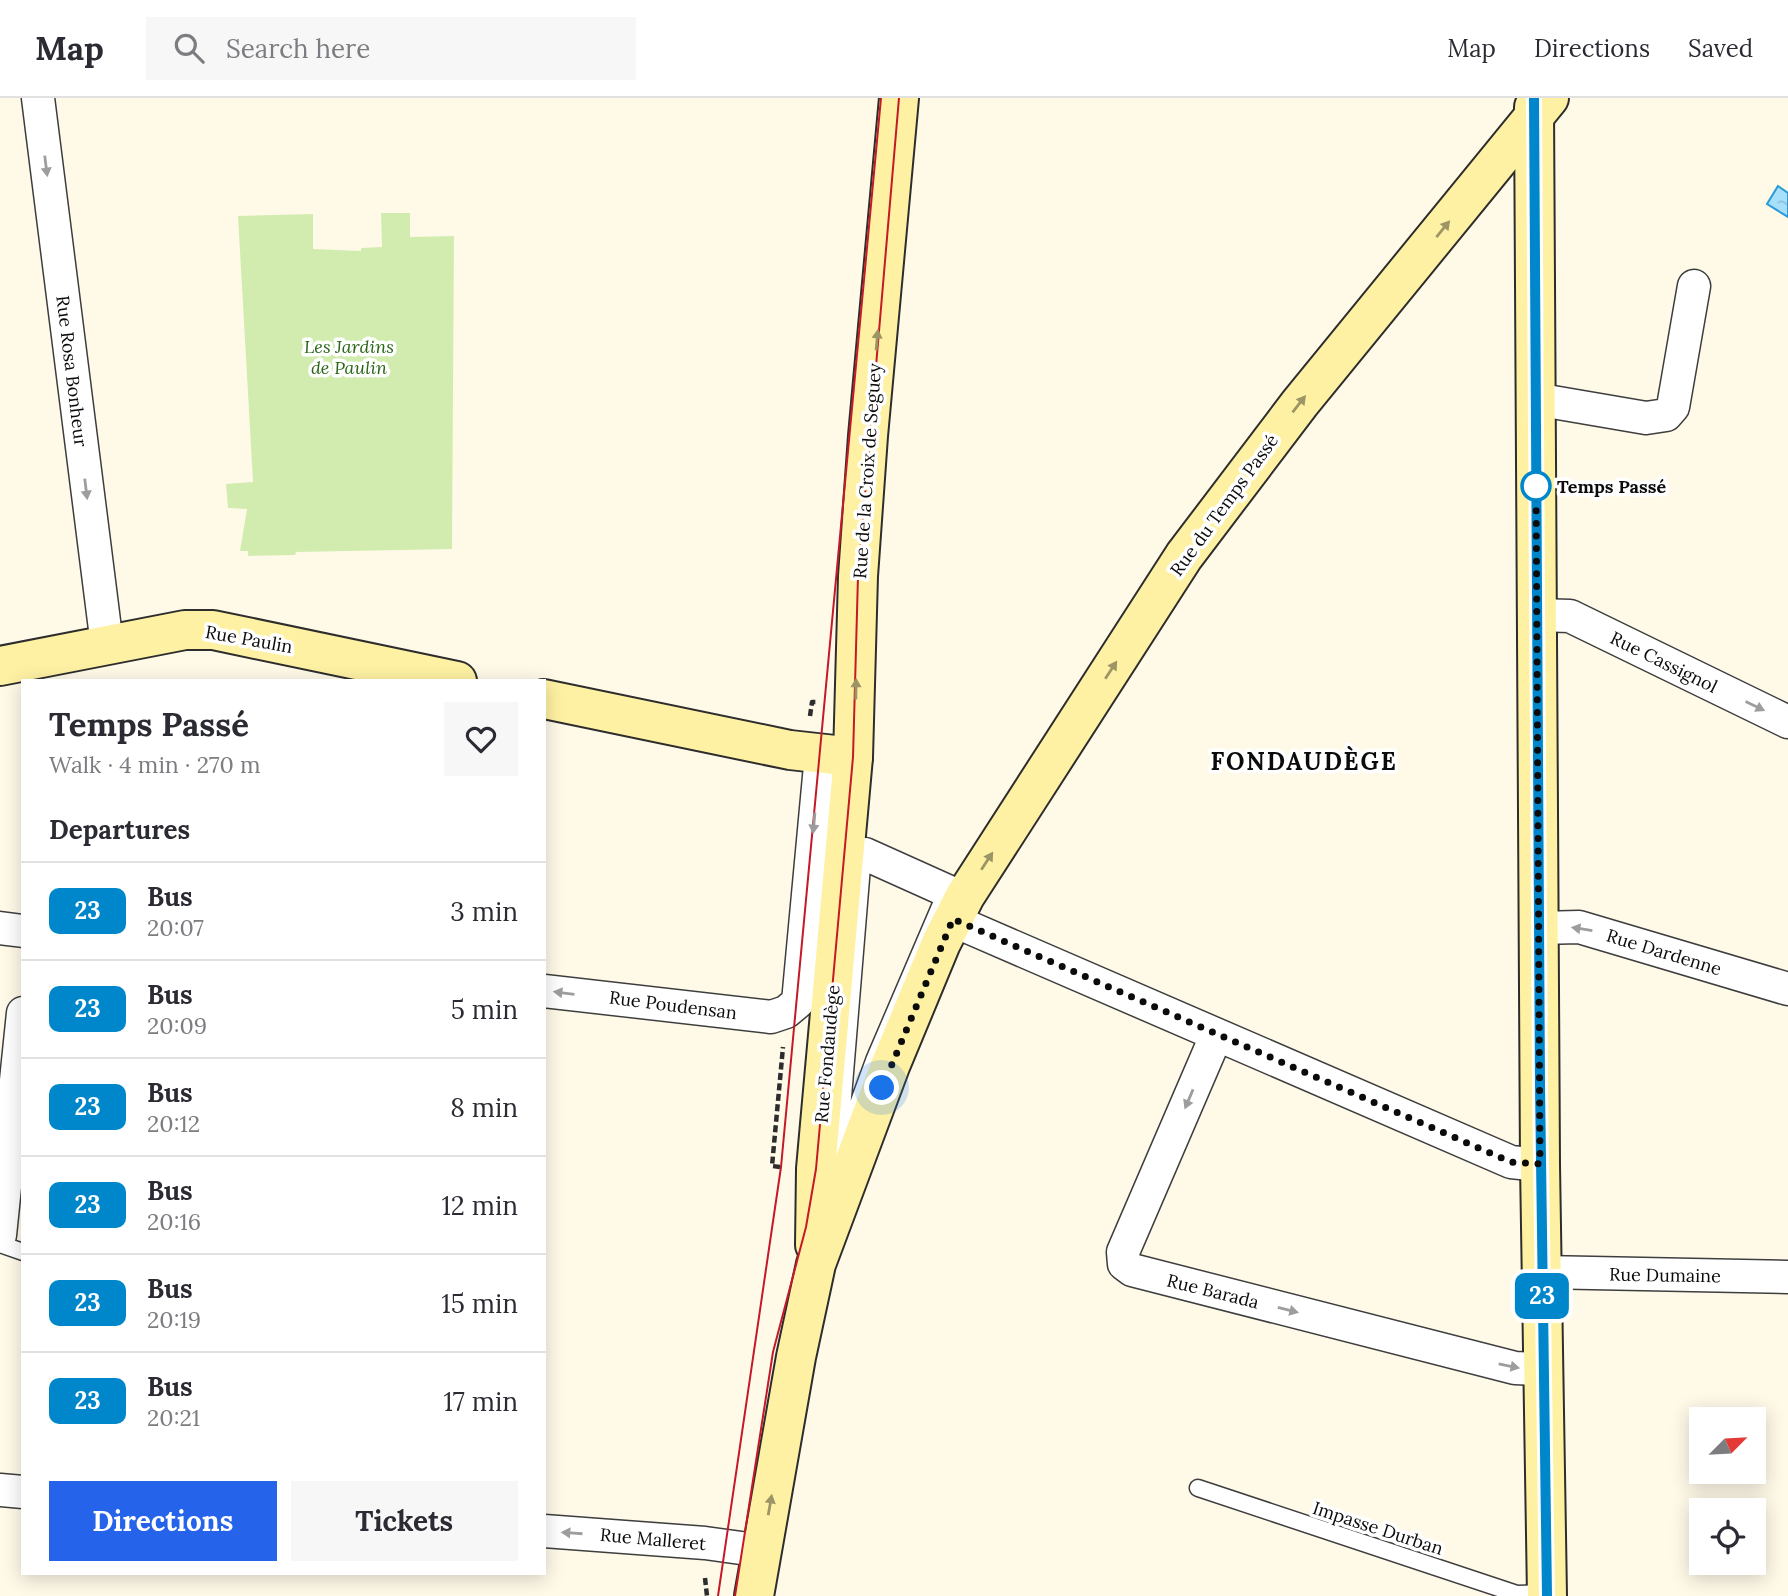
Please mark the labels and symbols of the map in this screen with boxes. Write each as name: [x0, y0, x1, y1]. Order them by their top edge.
one-way arrow: [41, 155, 52, 177]
one-way arrow: [1435, 220, 1450, 237]
street label: Rue Rosa Bonheur: [51, 294, 93, 448]
one-way arrow: [872, 329, 883, 351]
park label: Les Jardins de Paulin: [304, 335, 394, 379]
street label: Rue de la Croix de Seguey: [848, 362, 886, 580]
one-way arrow: [1291, 396, 1306, 414]
street label: Rue du Temps Passé: [1165, 429, 1283, 580]
marker: Temps Passé: [1521, 471, 1551, 501]
place label: Temps Passé: [1557, 475, 1666, 498]
one-way arrow: [81, 478, 92, 500]
street label: Rue Paulin: [204, 620, 294, 658]
street label: Rue Cassignol: [1607, 626, 1721, 698]
one-way arrow: [1104, 660, 1117, 680]
one-way arrow: [850, 678, 862, 700]
one-way arrow: [1745, 701, 1765, 712]
district label: FONDAUDÈGE: [1210, 745, 1398, 777]
one-way arrow: [808, 812, 819, 834]
one-way arrow: [981, 851, 994, 871]
one-way arrow: [1571, 923, 1593, 934]
street label: Rue Dardenne: [1604, 924, 1724, 980]
street label: Rue Fondaudège: [810, 984, 845, 1124]
street label: Rue Poudensan: [608, 986, 738, 1024]
one-way arrow: [553, 987, 575, 998]
your location: [864, 1070, 899, 1105]
one-way arrow: [1183, 1088, 1194, 1109]
street label: Rue Dumaine: [1609, 1263, 1721, 1287]
street label: Rue Barada: [1165, 1268, 1261, 1314]
line badge: 23: [1510, 1273, 1574, 1319]
one-way arrow: [1277, 1305, 1299, 1316]
one-way arrow: [1498, 1361, 1520, 1372]
north arrow: [1689, 1407, 1766, 1484]
one-way arrow: [765, 1494, 776, 1516]
street label: Impasse Durban: [1310, 1496, 1446, 1560]
street label: Rue Malleret: [599, 1523, 707, 1555]
one-way arrow: [561, 1527, 583, 1538]

